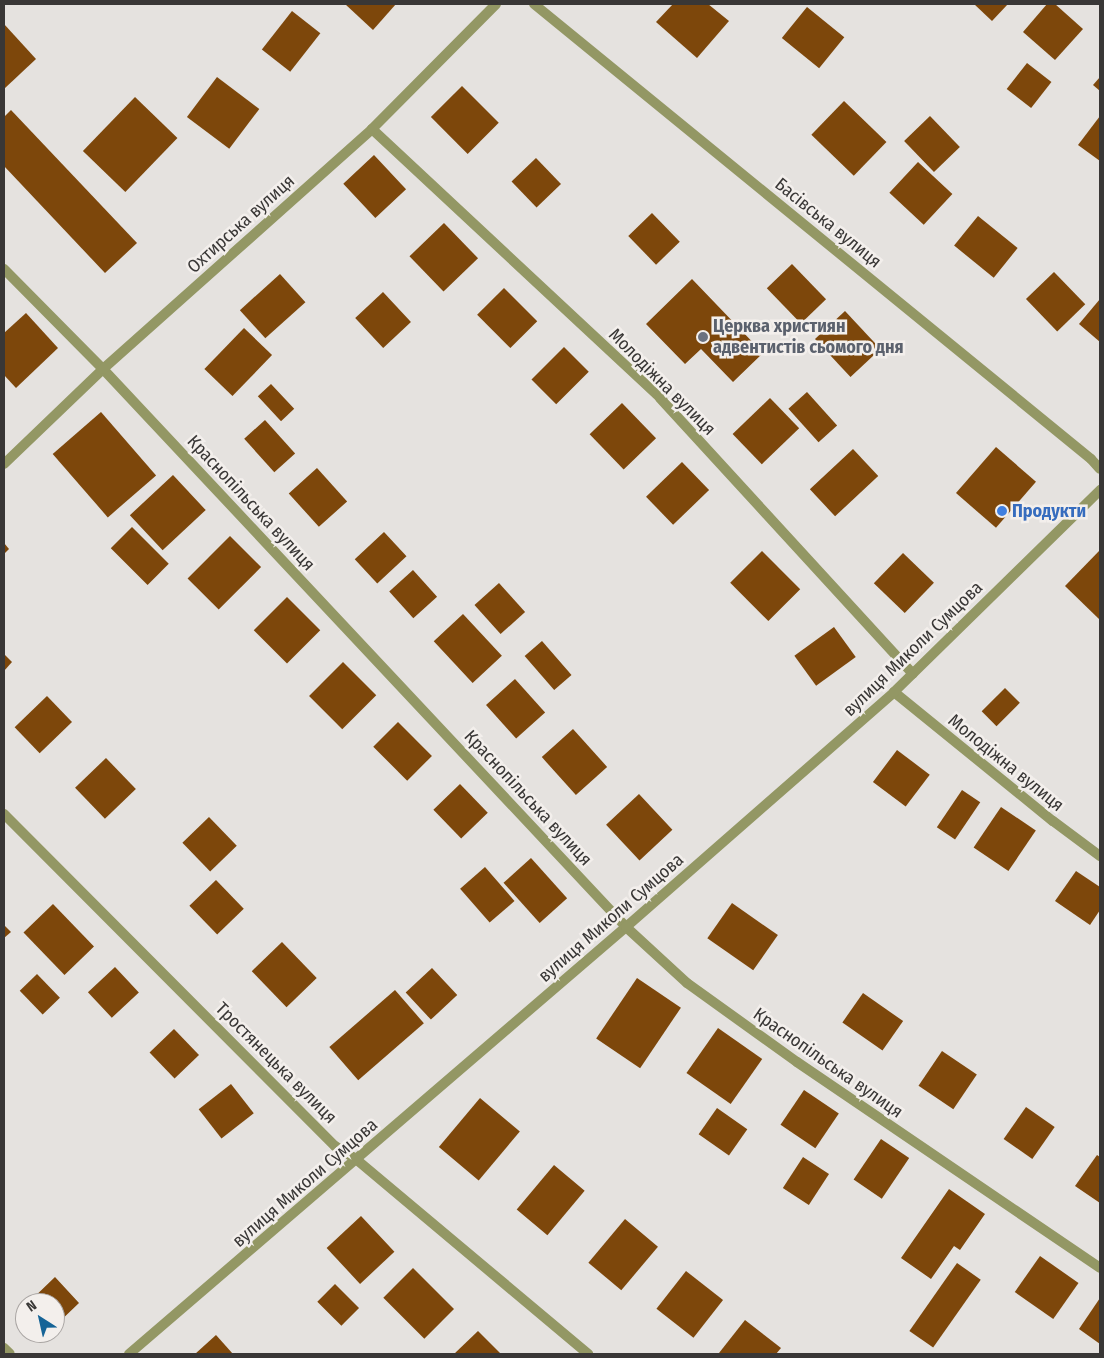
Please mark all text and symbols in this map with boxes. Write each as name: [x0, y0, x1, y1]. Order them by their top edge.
street label: Охтирська вулиця: [183, 170, 299, 278]
street label: Басівська вулиця: [770, 173, 886, 273]
place label: Церква християн адвентистів сьомого дня: [713, 316, 904, 358]
street label: Молодіжна вулиця: [604, 324, 720, 440]
marker: Церква християн адвентистів сьомого дня: [697, 331, 709, 343]
street label: Краснопільська вулиця: [183, 431, 319, 575]
place label: Продукти: [1012, 500, 1086, 522]
marker: Продукти: [996, 505, 1008, 517]
street label: вулиця Миколи Сумцова: [839, 577, 987, 721]
street label: Молодіжна вулиця: [944, 710, 1068, 816]
street label: Краснопільська вулиця: [460, 726, 596, 870]
street label: вулиця Миколи Сумцова: [534, 849, 688, 987]
street label: Тростянецька вулиця: [211, 998, 341, 1128]
street label: Краснопільська вулиця: [749, 1003, 907, 1123]
street label: вулиця Миколи Сумцова: [228, 1114, 382, 1252]
north arrow: [15, 1293, 65, 1343]
text: N: [23, 1297, 40, 1315]

